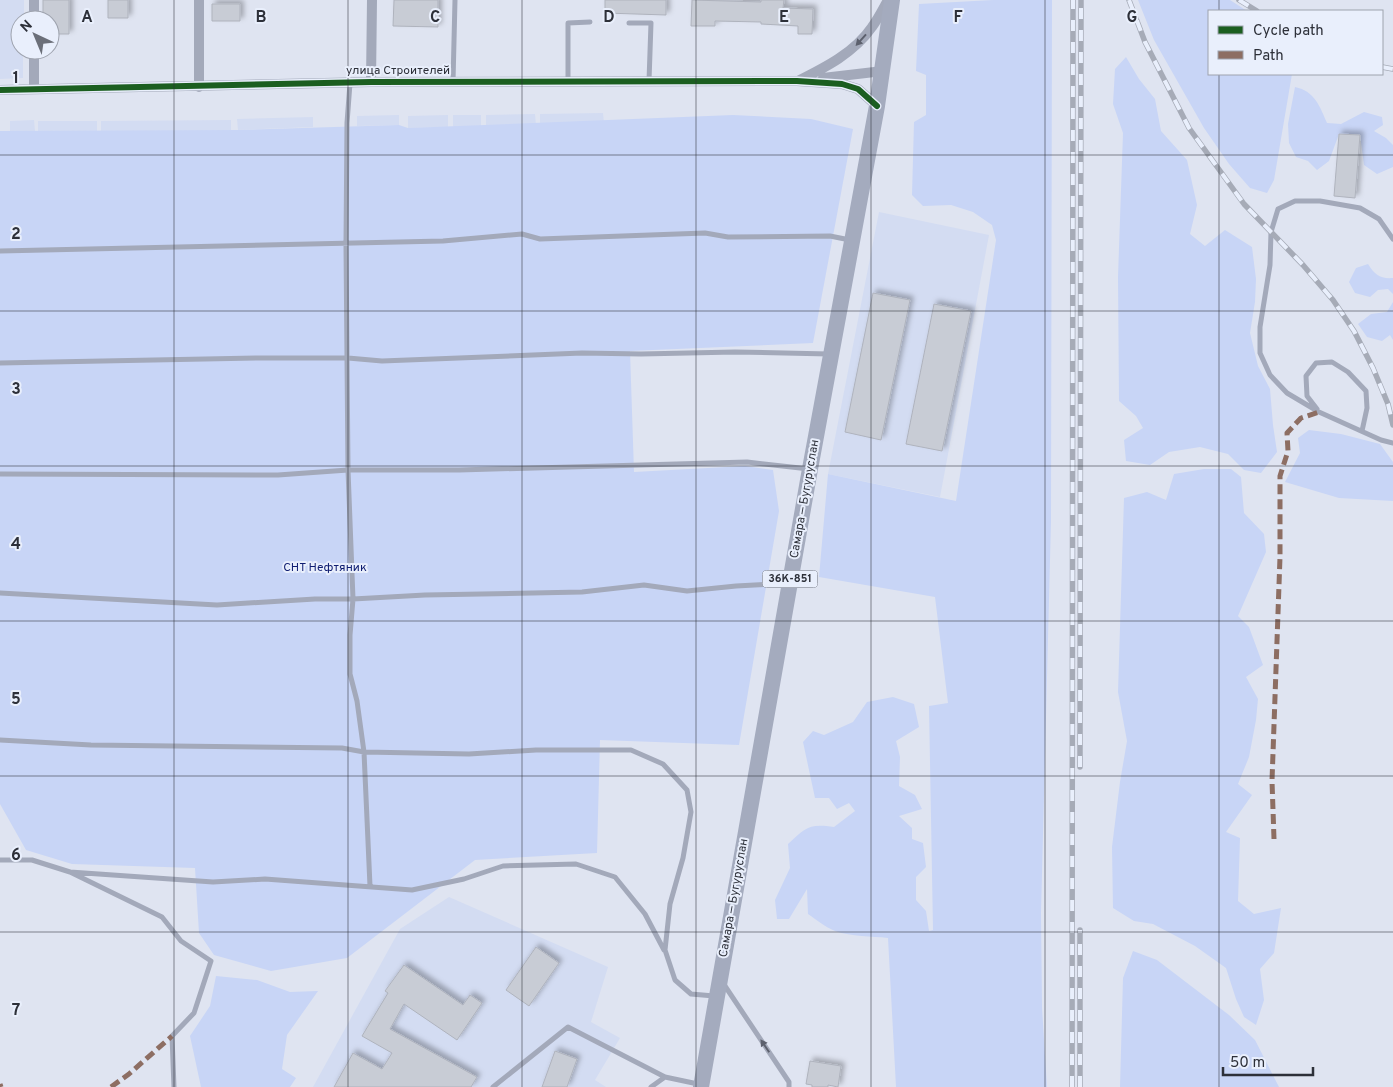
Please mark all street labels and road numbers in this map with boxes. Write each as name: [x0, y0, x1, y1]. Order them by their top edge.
street label: улица Строителей: [346, 63, 450, 79]
street label: Самара — Бугуруслан: [787, 438, 823, 560]
road number: 36К-851: [762, 570, 818, 588]
street label: Самара — Бугуруслан: [716, 837, 752, 959]

